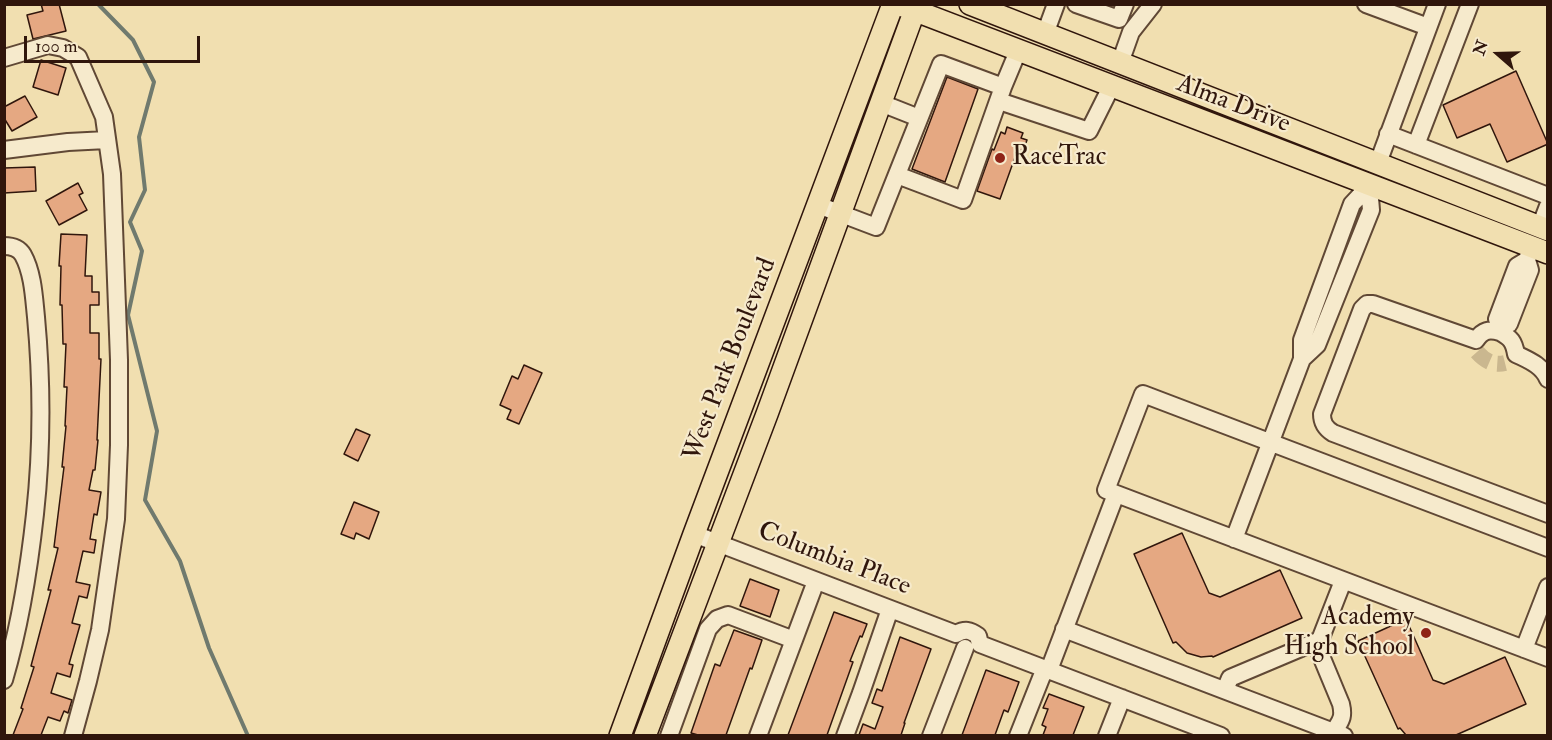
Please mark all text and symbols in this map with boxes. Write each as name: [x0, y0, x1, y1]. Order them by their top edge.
scale bar: [27, 24, 202, 62]
north arrow: [1468, 24, 1528, 84]
text: 100 m: [35, 35, 78, 58]
text: N: [1469, 38, 1493, 58]
street label: Alma Drive: [1172, 69, 1294, 141]
place label: RaceTrac: [1012, 142, 1106, 174]
marker: RaceTrac: [993, 151, 1007, 165]
street label: West Park Boulevard: [678, 254, 784, 466]
street label: Columbia Place: [753, 517, 915, 603]
place label: Academy High School: [1284, 602, 1414, 664]
marker: Academy High School: [1419, 626, 1433, 640]

